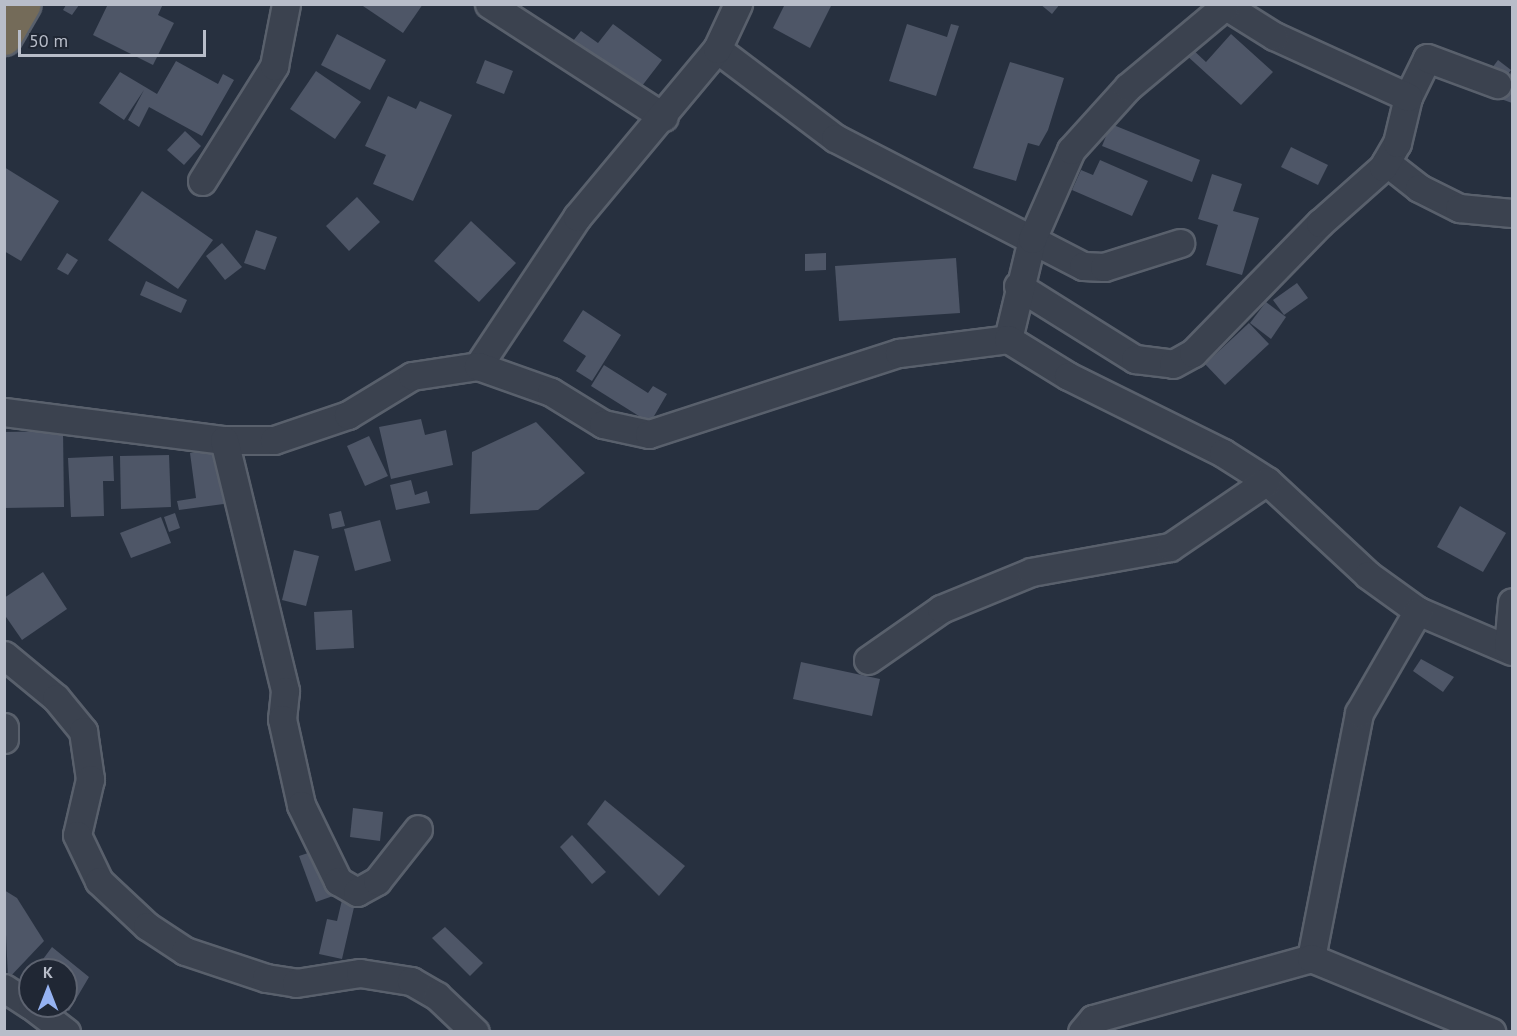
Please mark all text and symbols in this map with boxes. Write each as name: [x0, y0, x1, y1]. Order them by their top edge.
scale bar: [21, 18, 208, 56]
text: 50 m: [29, 29, 68, 52]
north arrow: [18, 958, 78, 1018]
text: K: [43, 962, 53, 982]

